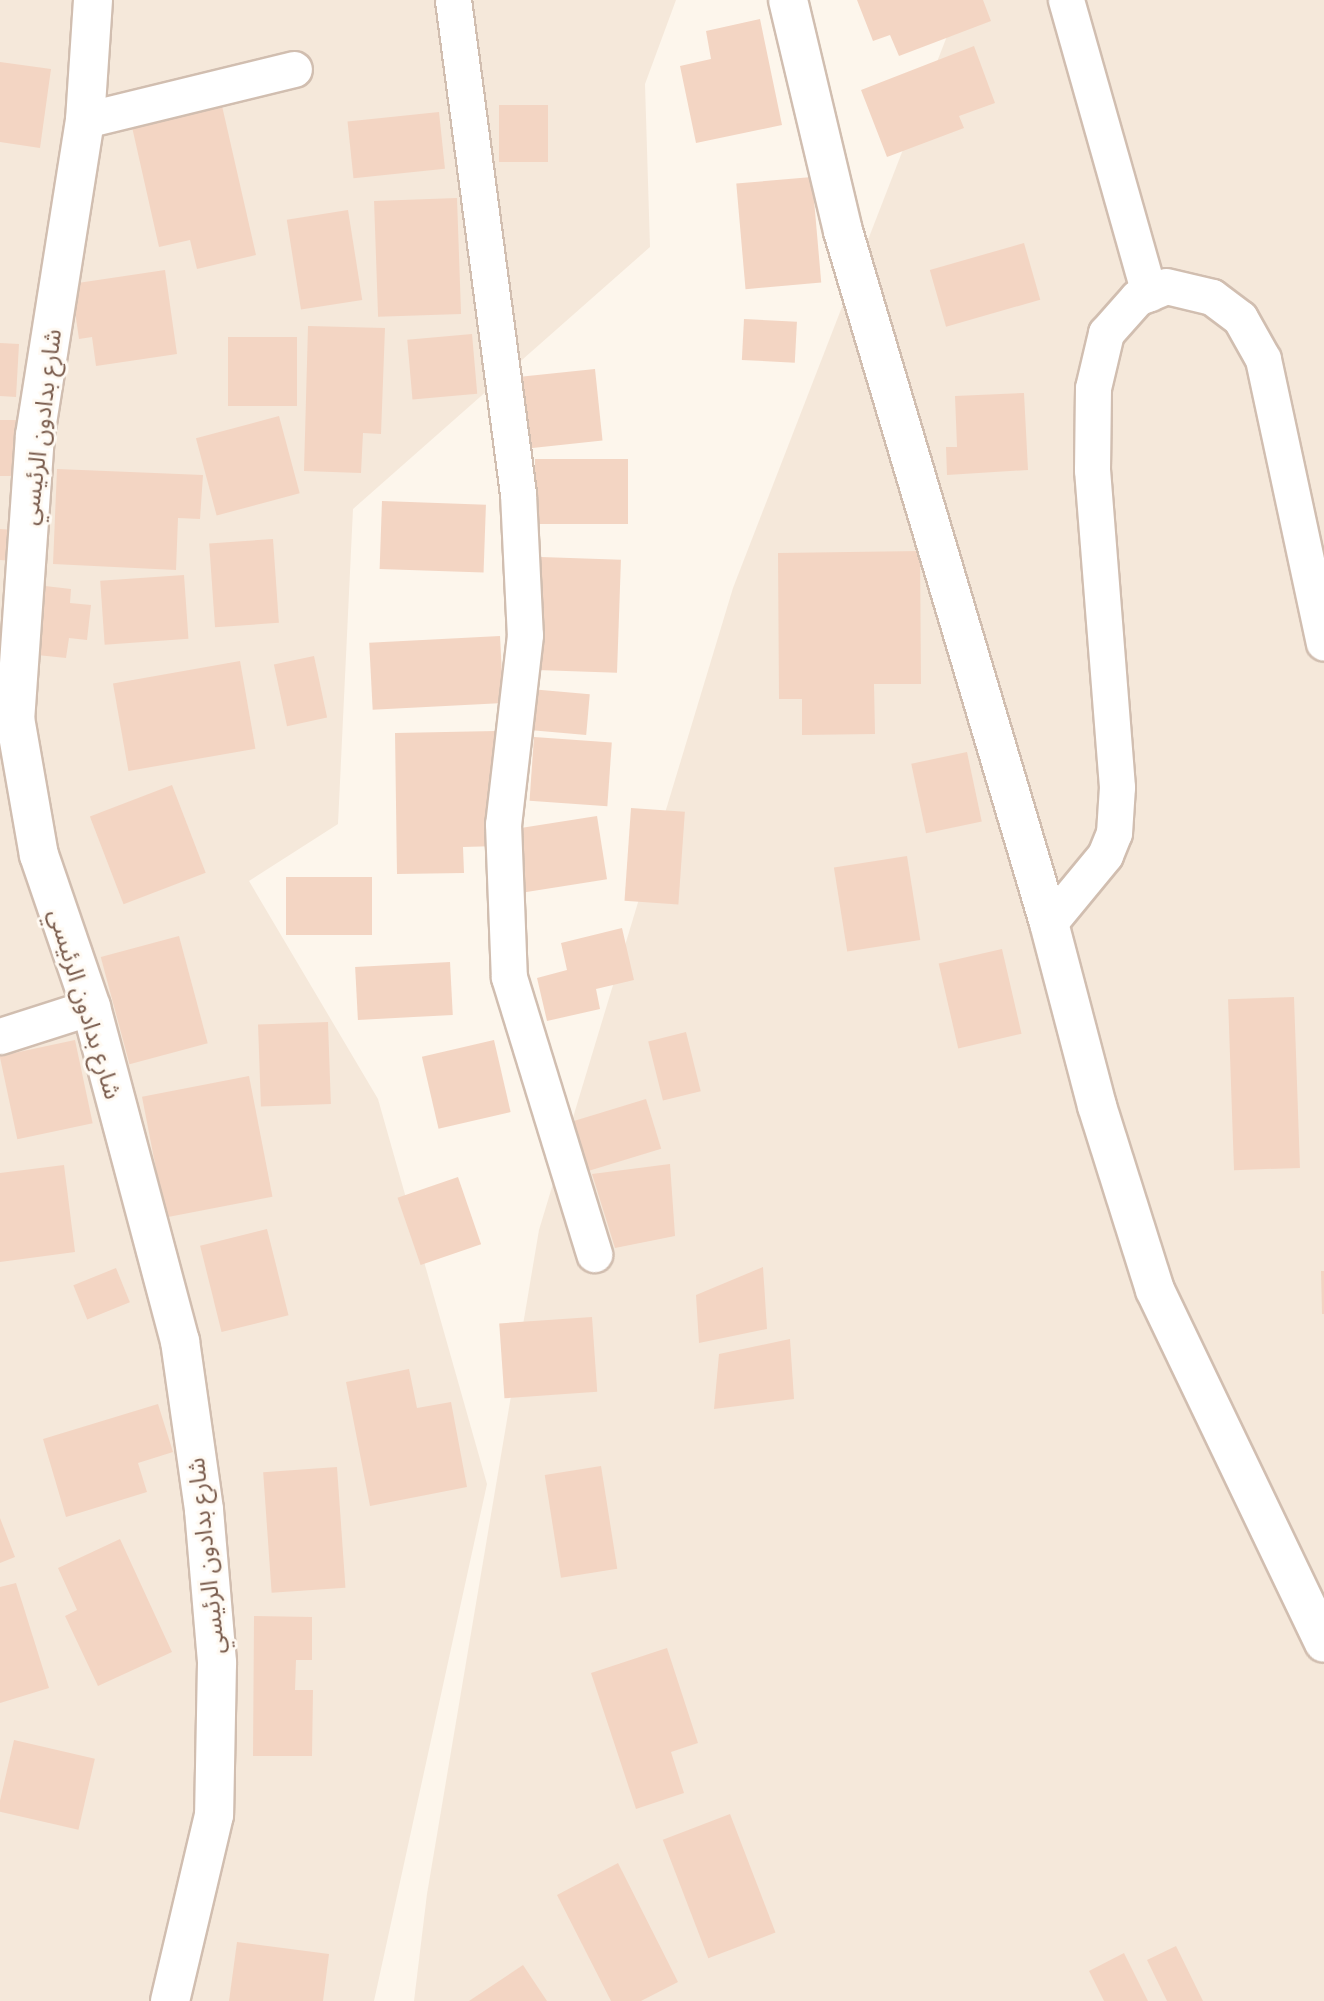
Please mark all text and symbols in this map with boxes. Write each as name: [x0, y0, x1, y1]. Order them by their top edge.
street label: شارع بدادون الرئيسي: [15, 327, 67, 527]
street label: شارع بدادون الرئيسي: [42, 905, 128, 1103]
street label: شارع بدادون الرئيسي: [181, 1456, 231, 1656]

